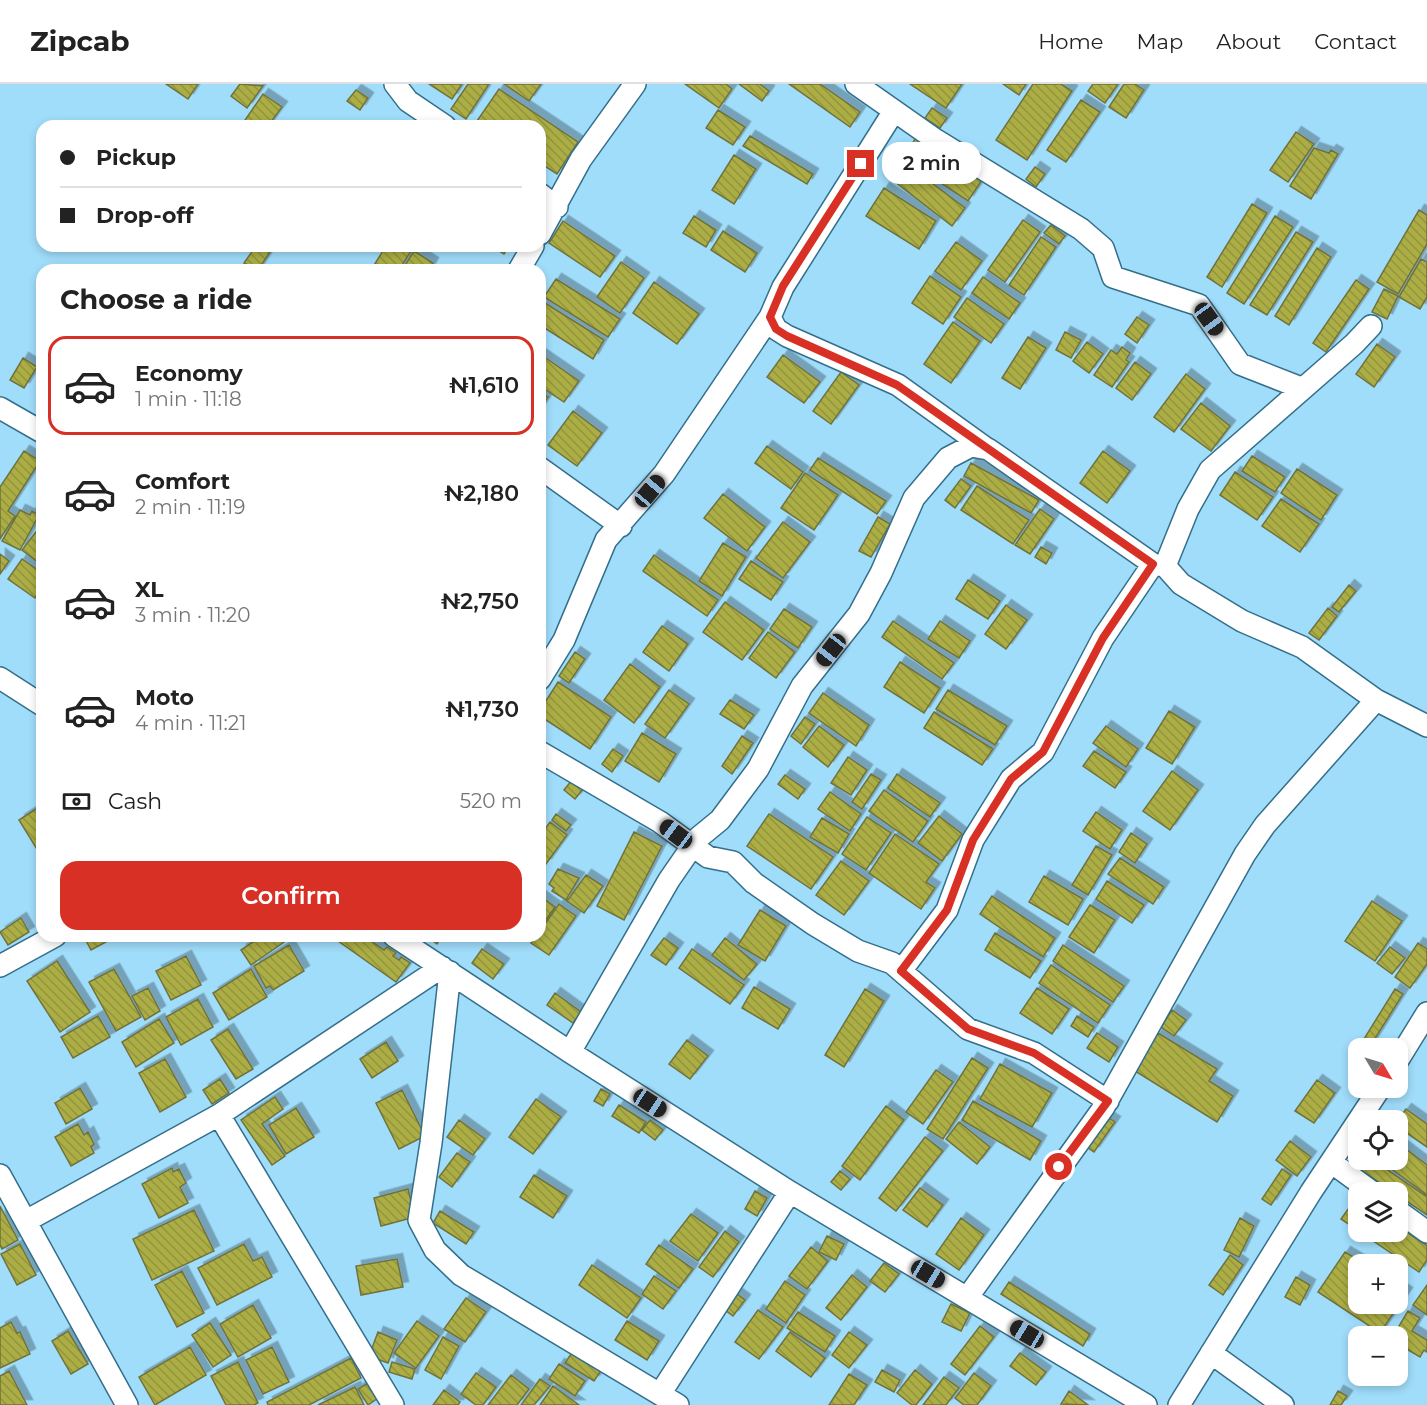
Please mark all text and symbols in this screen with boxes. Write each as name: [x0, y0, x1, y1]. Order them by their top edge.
text: Zipcab: [30, 24, 130, 58]
text: Home: [1038, 29, 1103, 54]
text: Map: [1136, 29, 1183, 54]
text: About: [1216, 29, 1281, 54]
text: Contact: [1314, 29, 1397, 54]
callout: 2 min: [882, 143, 981, 185]
text: Pickup: [96, 144, 176, 171]
route end: [847, 150, 874, 177]
text: 2 min: [903, 151, 960, 175]
text: Drop-off: [96, 202, 194, 229]
text: Choose a ride: [60, 283, 252, 316]
car: [1191, 299, 1227, 339]
icon: car: [63, 359, 117, 413]
text: Economy: [135, 360, 243, 387]
text: ₦1,610: [449, 372, 519, 399]
text: 1 min · 11:18: [135, 387, 242, 411]
icon: car: [63, 467, 117, 521]
text: Comfort: [135, 468, 230, 495]
car: [632, 471, 668, 511]
text: ₦2,180: [444, 480, 519, 507]
text: 2 min · 11:19: [135, 495, 245, 519]
icon: car: [63, 575, 117, 629]
text: XL: [135, 576, 164, 603]
text: ₦2,750: [441, 588, 519, 615]
text: 3 min · 11:20: [135, 603, 250, 627]
car: [813, 630, 849, 670]
icon: car: [63, 683, 117, 737]
text: Moto: [135, 684, 194, 711]
text: ₦1,730: [445, 696, 519, 723]
text: 4 min · 11:21: [135, 711, 246, 735]
icon: cash: [60, 785, 93, 818]
text: Cash: [108, 788, 162, 815]
text: 520 m: [460, 789, 522, 813]
car: [656, 816, 696, 852]
button: Confirm: [60, 861, 522, 930]
north arrow: [1348, 1038, 1408, 1098]
map controls: [1348, 1038, 1408, 1386]
car: [630, 1086, 670, 1120]
button: locate: [1348, 1110, 1408, 1170]
route start: [1045, 1153, 1072, 1180]
button: layers: [1348, 1182, 1408, 1242]
button: +: [1348, 1254, 1408, 1314]
car: [908, 1257, 948, 1291]
car: [1007, 1317, 1047, 1351]
button: −: [1348, 1326, 1408, 1386]

